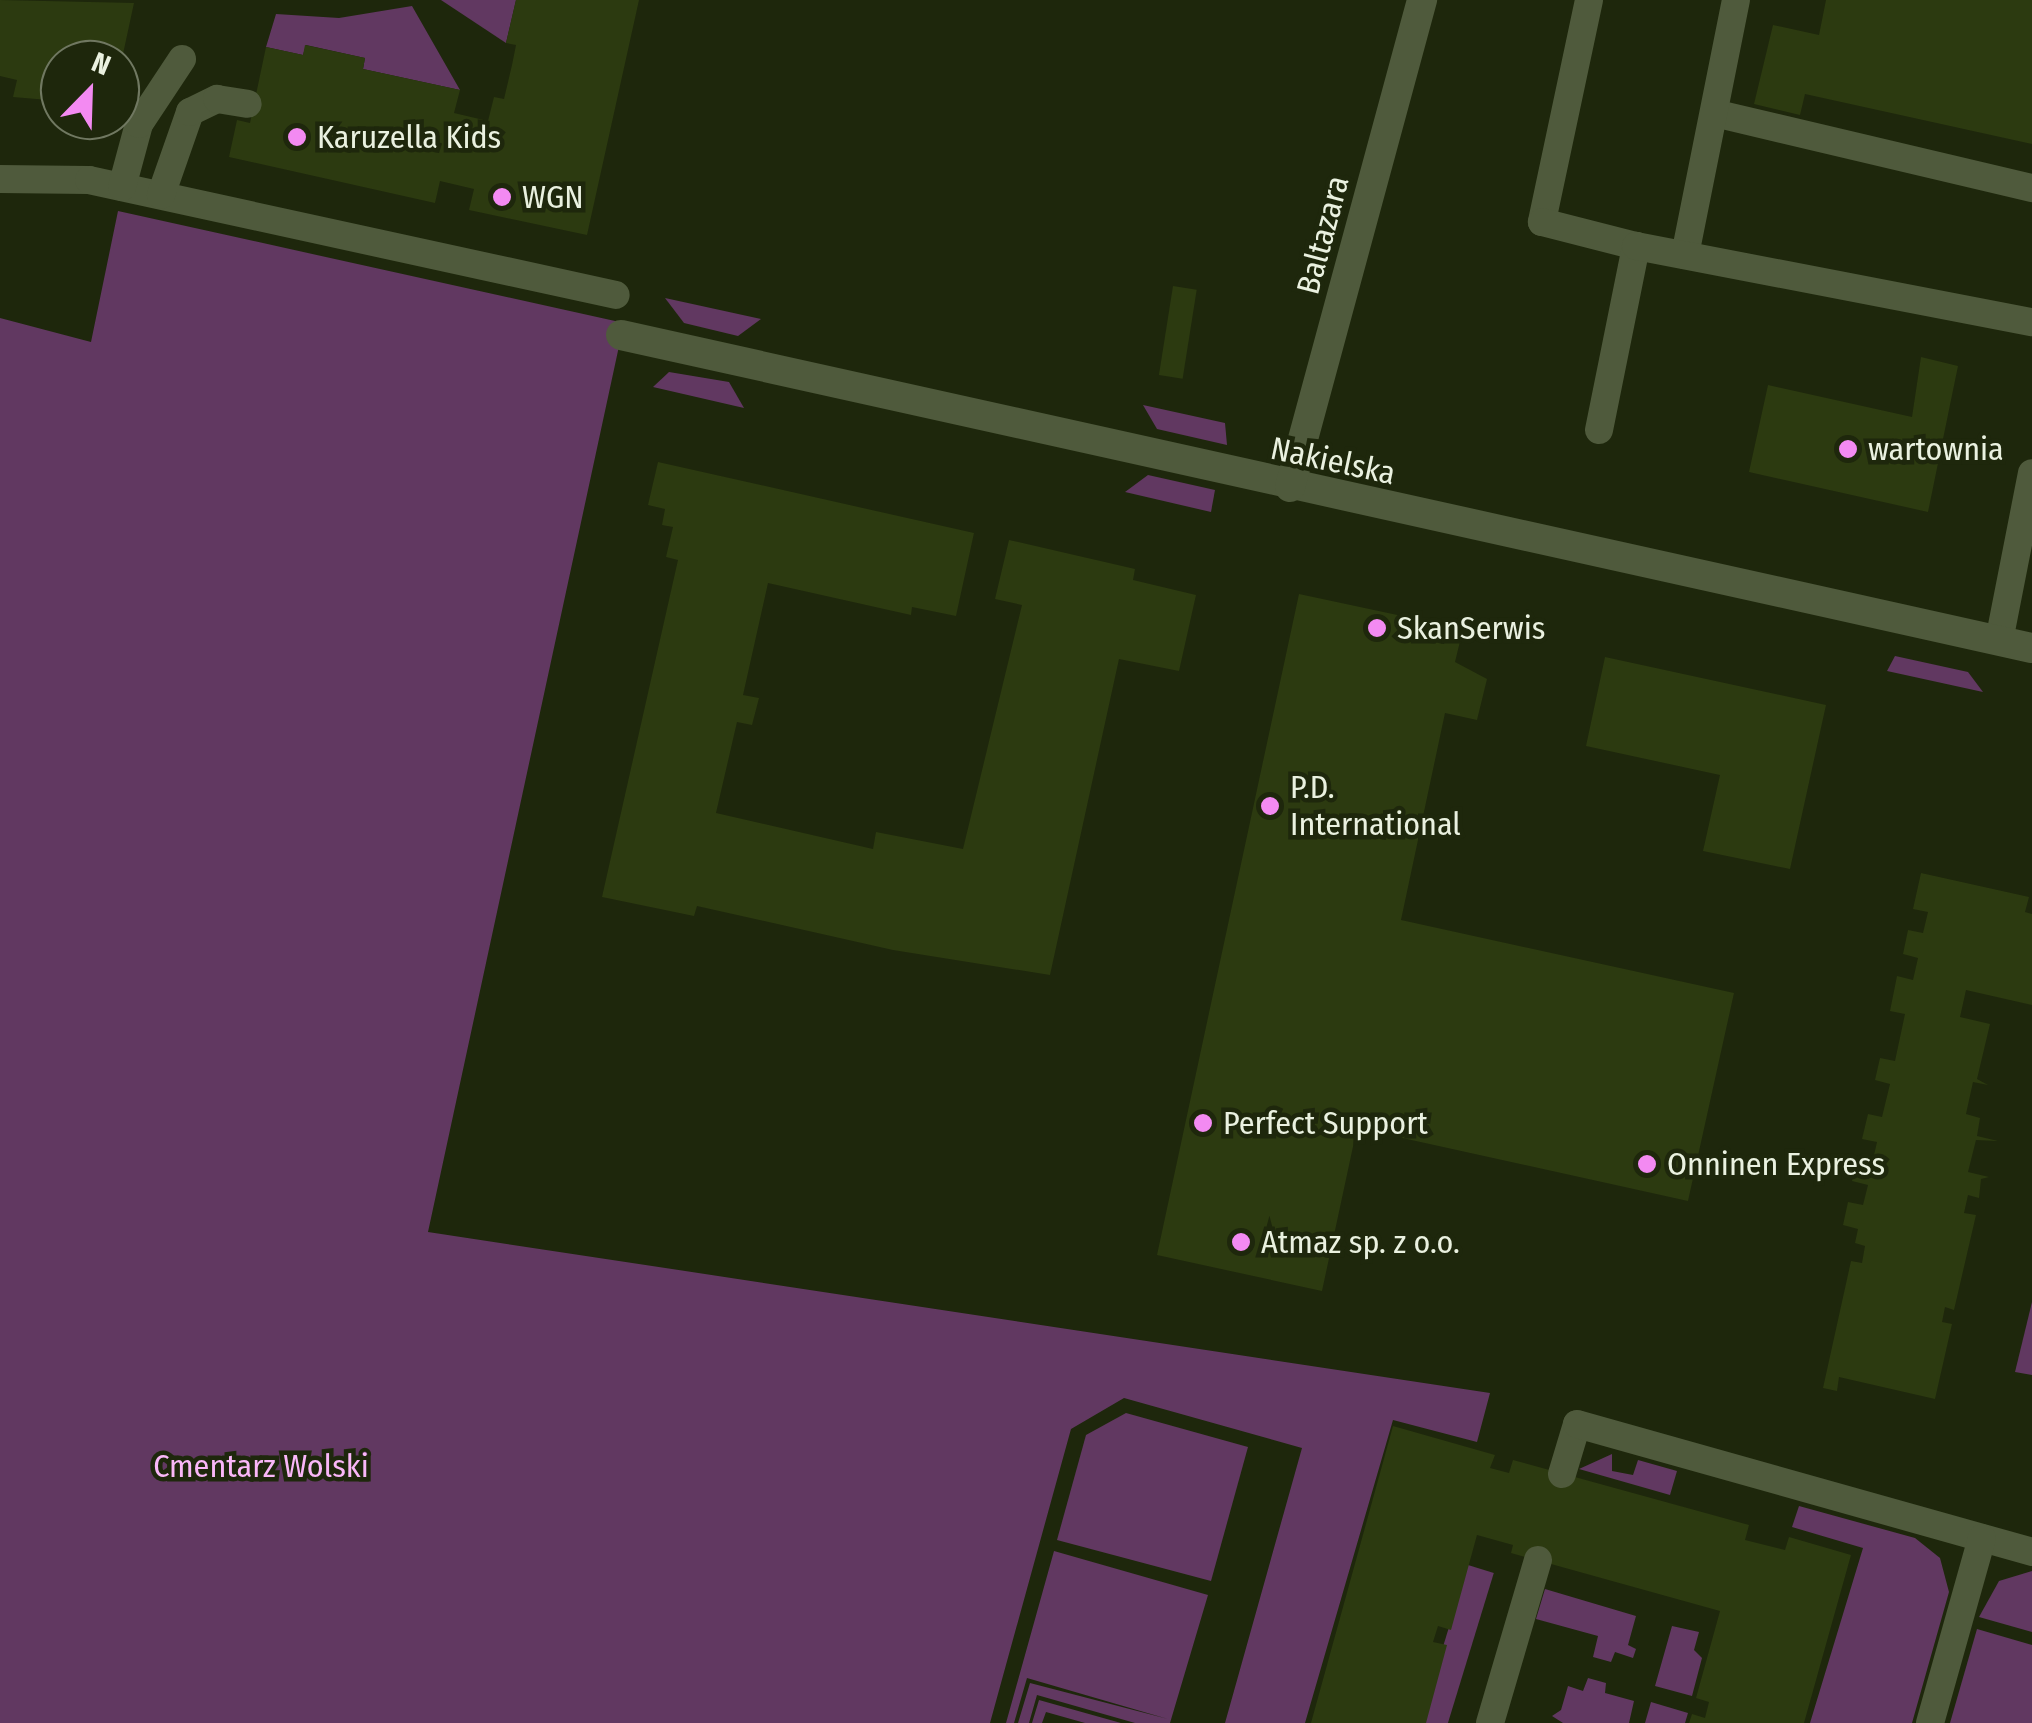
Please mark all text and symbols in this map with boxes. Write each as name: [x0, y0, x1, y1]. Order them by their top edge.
north arrow: [40, 40, 140, 140]
text: N: [87, 45, 115, 82]
place label: Karuzella Kids: [317, 118, 501, 156]
marker: Karuzella Kids: [286, 126, 308, 148]
street label: Baltazara: [1289, 172, 1357, 298]
place label: WGN: [522, 178, 584, 216]
marker: WGN: [491, 186, 513, 208]
street label: Nakielska: [1267, 429, 1399, 493]
place label: wartownia: [1868, 430, 2004, 468]
marker: wartownia: [1837, 438, 1859, 460]
place label: SkanSerwis: [1397, 609, 1545, 647]
marker: SkanSerwis: [1366, 617, 1388, 639]
place label: P.D. International: [1290, 769, 1461, 844]
marker: P.D. International: [1259, 795, 1281, 817]
place label: Perfect Support: [1223, 1104, 1428, 1142]
marker: Perfect Support: [1192, 1112, 1214, 1134]
place label: Onninen Express: [1667, 1145, 1885, 1183]
marker: Onninen Express: [1636, 1153, 1658, 1175]
place label: Atmaz sp. z o.o.: [1261, 1223, 1460, 1261]
marker: Atmaz sp. z o.o.: [1230, 1231, 1252, 1253]
park label: Cmentarz Wolski: [153, 1447, 369, 1485]

